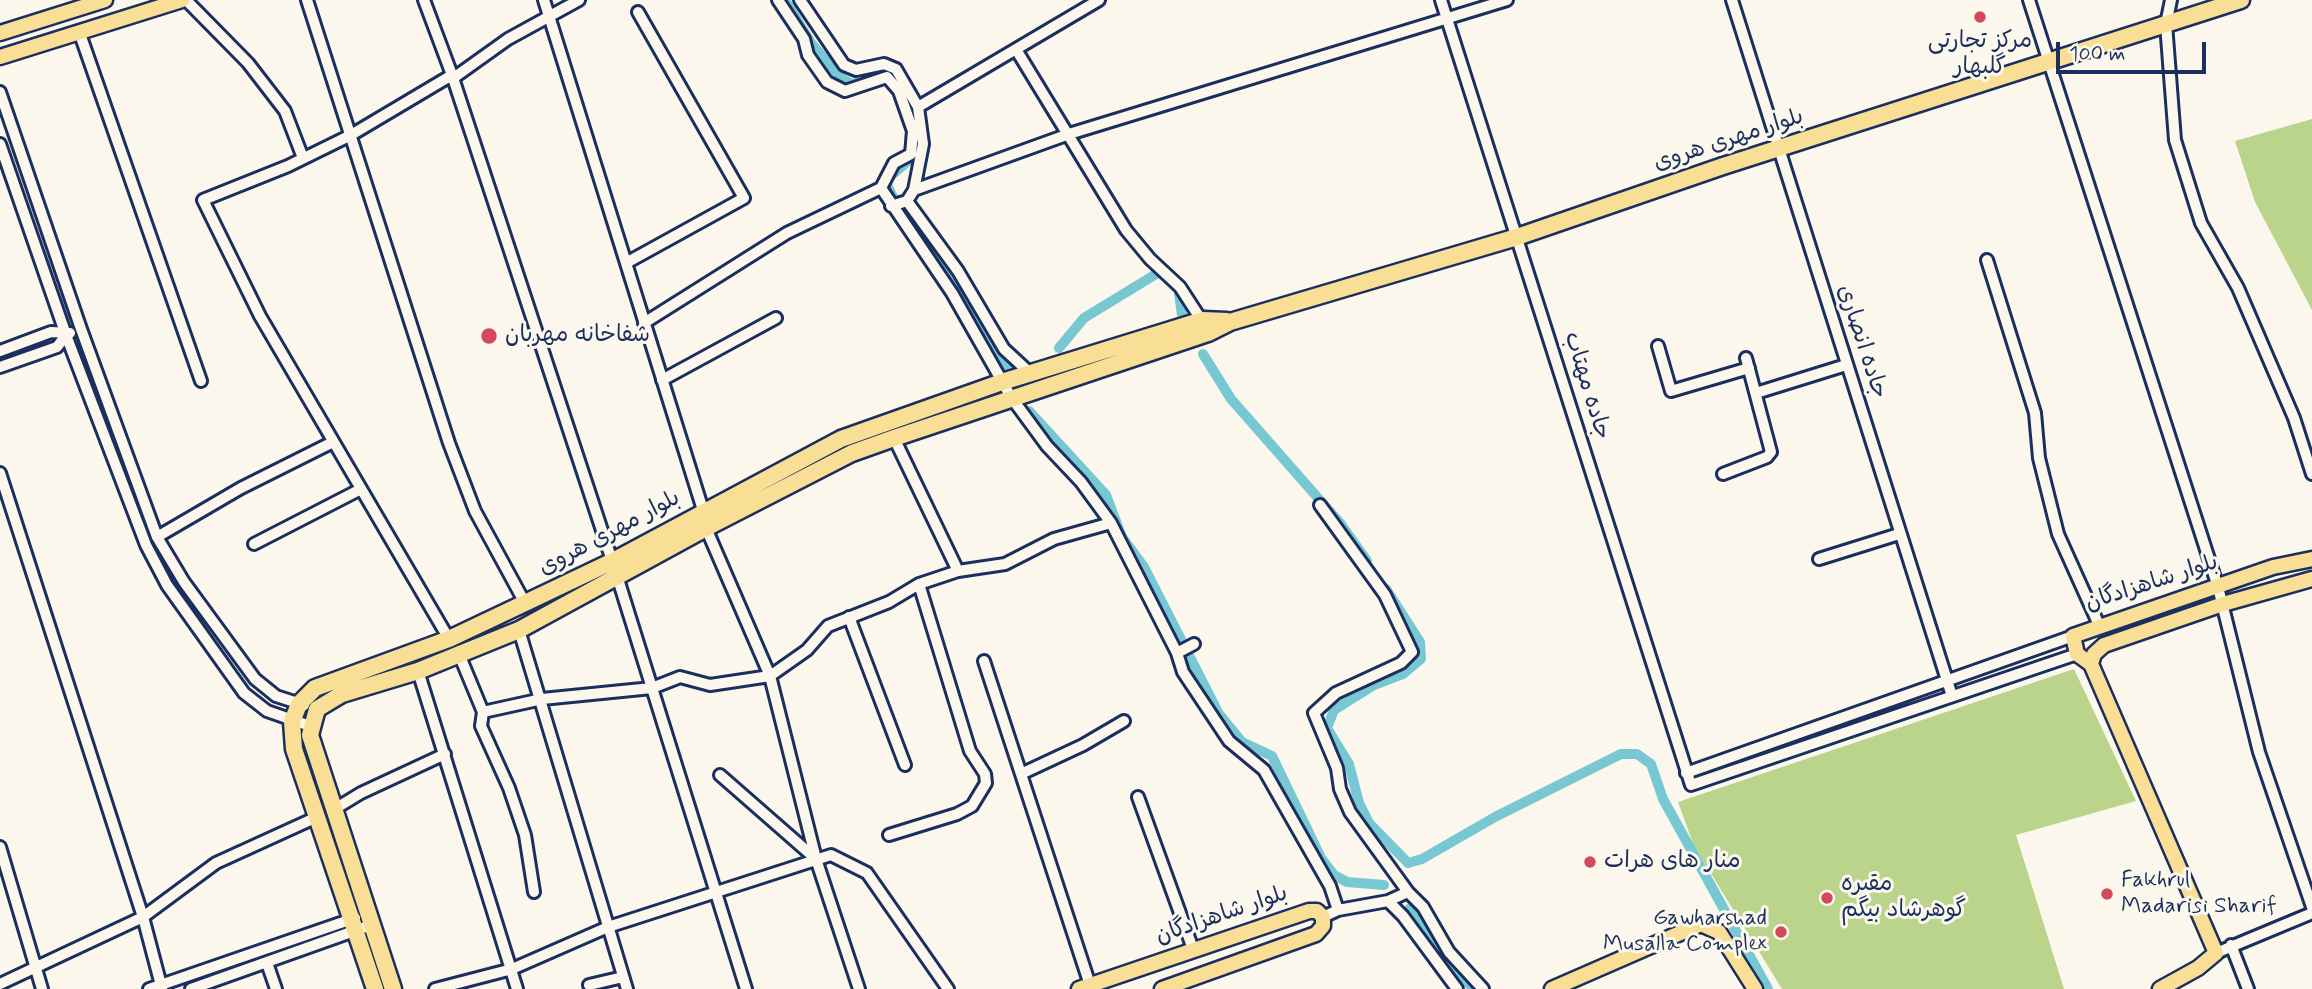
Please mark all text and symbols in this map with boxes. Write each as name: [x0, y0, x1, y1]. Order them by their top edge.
marker: مرکز تجارتی گلبهار: [1972, 9, 1988, 25]
place label: مرکز تجارتی گلبهار: [1928, 28, 2032, 82]
scale bar: [2060, 28, 2210, 72]
text: 100 m: [2069, 40, 2125, 68]
street label: بلوار مهری هروی: [1651, 104, 1807, 178]
street label: جاده انصاری: [1830, 282, 1892, 402]
place label: شفاخانه مهربان: [505, 322, 650, 350]
marker: شفاخانه مهربان: [479, 326, 499, 346]
street label: جاده مهتاب: [1557, 329, 1615, 443]
street label: بلوار مهری هروی: [535, 485, 685, 583]
street label: بلوار شاهزادگان: [2082, 550, 2222, 618]
place label: منار های هرات: [1604, 848, 1741, 876]
marker: منار های هرات: [1582, 854, 1598, 870]
place label: Fakhrul Madarisi Sharif: [2121, 867, 2277, 921]
place label: مقبره گوهرشاد بیگم: [1841, 871, 1966, 925]
street label: بلوار شاهزادگان: [1152, 881, 1292, 951]
marker: Fakhrul Madarisi Sharif: [2099, 886, 2115, 902]
marker: مقبره گوهرشاد بیگم: [1819, 890, 1835, 906]
place label: Gawharshad Musalla Complex: [1603, 905, 1767, 959]
marker: Gawharshad Musalla Complex: [1773, 924, 1789, 940]

